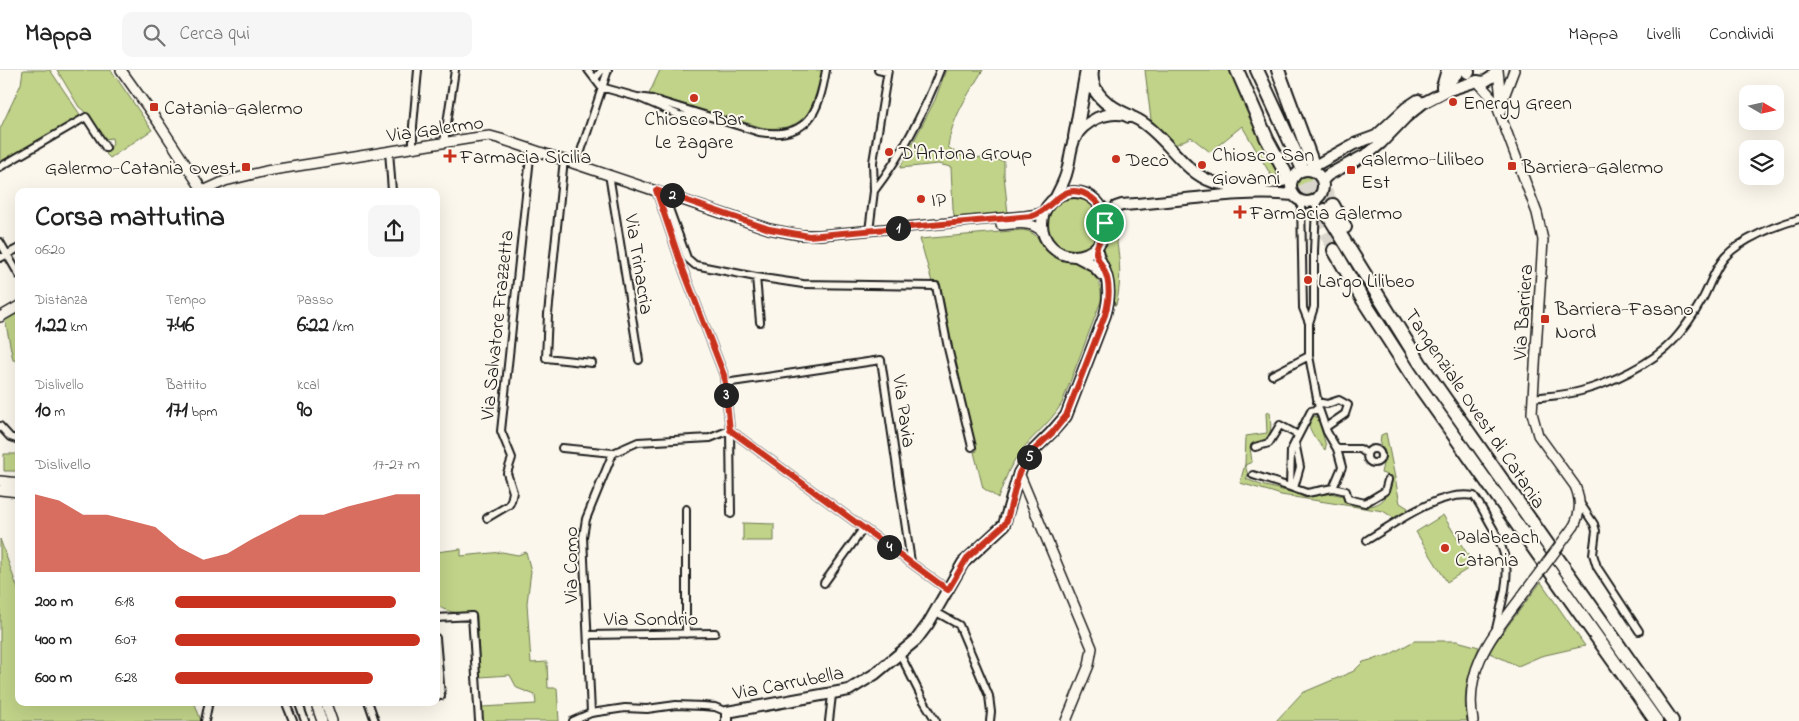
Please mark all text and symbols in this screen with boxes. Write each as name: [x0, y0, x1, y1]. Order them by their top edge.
search box: [122, 12, 472, 57]
text: Mappa: [25, 17, 92, 52]
icon: search: [140, 21, 168, 49]
text: Cerca qui: [180, 21, 250, 48]
text: Mappa: [1568, 22, 1618, 48]
text: Livelli: [1646, 22, 1681, 48]
text: Condividi: [1709, 22, 1774, 48]
north arrow: [1739, 85, 1784, 130]
map controls: [1739, 85, 1784, 185]
place label: Energy Green: [1463, 90, 1572, 120]
marker: Chiosco Bar Le Zagare: [688, 92, 700, 104]
place label: Catania-Galermo: [164, 95, 303, 124]
marker: Energy Green: [1447, 96, 1459, 108]
marker: Catania-Galermo: [148, 101, 160, 113]
place label: Chiosco Bar Le Zagare: [644, 106, 744, 159]
street label: Via Galermo: [384, 109, 486, 152]
place label: D'Antona Group: [898, 140, 1032, 169]
button: layers: [1739, 140, 1784, 185]
place label: Chiosco San Giovanni: [1212, 142, 1315, 194]
place label: Farmacia Sicilia: [459, 144, 591, 173]
marker: D'Antona Group: [883, 146, 895, 158]
place label: Galermo-Lilibeo Est: [1361, 146, 1484, 198]
place label: Decò: [1125, 147, 1169, 176]
marker: Farmacia Sicilia: [444, 150, 456, 162]
marker: Decò: [1110, 153, 1122, 165]
place label: Barriera-Galermo: [1521, 154, 1664, 183]
place label: Galermo-Catania Ovest: [45, 155, 236, 184]
marker: Chiosco San Giovanni: [1196, 159, 1208, 171]
marker: Barriera-Galermo: [1506, 160, 1518, 172]
marker: Galermo-Catania Ovest: [240, 161, 252, 173]
marker: Galermo-Lilibeo Est: [1345, 164, 1357, 176]
pin: 2: [660, 182, 684, 208]
text: 2: [669, 185, 676, 206]
place label: IP: [931, 187, 947, 216]
marker: IP: [915, 193, 927, 205]
text: Corsa mattutina: [35, 198, 225, 239]
place label: Farmacia Galermo: [1249, 200, 1402, 229]
pin: [1084, 202, 1126, 244]
button: share: [368, 205, 420, 257]
marker: Farmacia Galermo: [1234, 206, 1246, 218]
icon: arrive: [1091, 209, 1119, 237]
street label: Via Trinacria: [615, 211, 660, 317]
pin: 1: [886, 216, 910, 240]
text: 1: [896, 218, 901, 239]
street label: Via Salvatore Frazzetta: [474, 229, 523, 423]
text: 06:20: [35, 238, 65, 262]
street label: Via Barriera: [1507, 263, 1542, 362]
place label: Largo Lilibeo: [1318, 268, 1415, 298]
marker: Largo Lilibeo: [1302, 274, 1314, 286]
text: Distanza: [35, 290, 88, 311]
text: Tempo: [166, 290, 206, 311]
text: Passo: [297, 290, 333, 311]
place label: Barriera-Fasano Nord: [1554, 296, 1694, 348]
street label: Tangenziale Ovest di Catania: [1395, 304, 1552, 516]
text: 1.22: [35, 311, 67, 341]
text: 7:46: [166, 311, 194, 341]
text: 6:22: [297, 311, 329, 341]
marker: Barriera-Fasano Nord: [1539, 313, 1551, 325]
text: km: [67, 317, 87, 338]
text: /km: [329, 317, 354, 338]
street label: Via Pavia: [883, 372, 922, 450]
text: Dislivello: [35, 375, 84, 396]
text: Battito: [166, 375, 207, 396]
text: kcal: [297, 375, 319, 396]
pin: 3: [714, 382, 738, 408]
text: 3: [724, 385, 729, 406]
text: 10: [35, 396, 51, 426]
text: 171: [166, 396, 188, 426]
text: 90: [297, 396, 312, 426]
text: m: [51, 402, 65, 423]
text: bpm: [188, 402, 217, 423]
pin: 5: [1016, 444, 1042, 470]
text: 5: [1025, 447, 1034, 468]
text: Dislivello: [35, 453, 91, 477]
text: 17–27 m: [373, 453, 420, 477]
place label: Palabeach Catania: [1455, 524, 1539, 576]
street label: Via Como: [558, 526, 587, 605]
pin: 4: [876, 534, 902, 560]
text: 4: [887, 537, 892, 558]
marker: Palabeach Catania: [1439, 542, 1451, 554]
text: 200 m: [35, 590, 73, 614]
text: 6:18: [115, 590, 135, 614]
street label: Via Sondrio: [603, 606, 698, 635]
text: 400 m: [35, 628, 72, 652]
text: 6:07: [115, 628, 137, 652]
street label: Via Carrubella: [730, 659, 846, 710]
text: 600 m: [35, 666, 72, 690]
text: 6:28: [115, 666, 137, 690]

